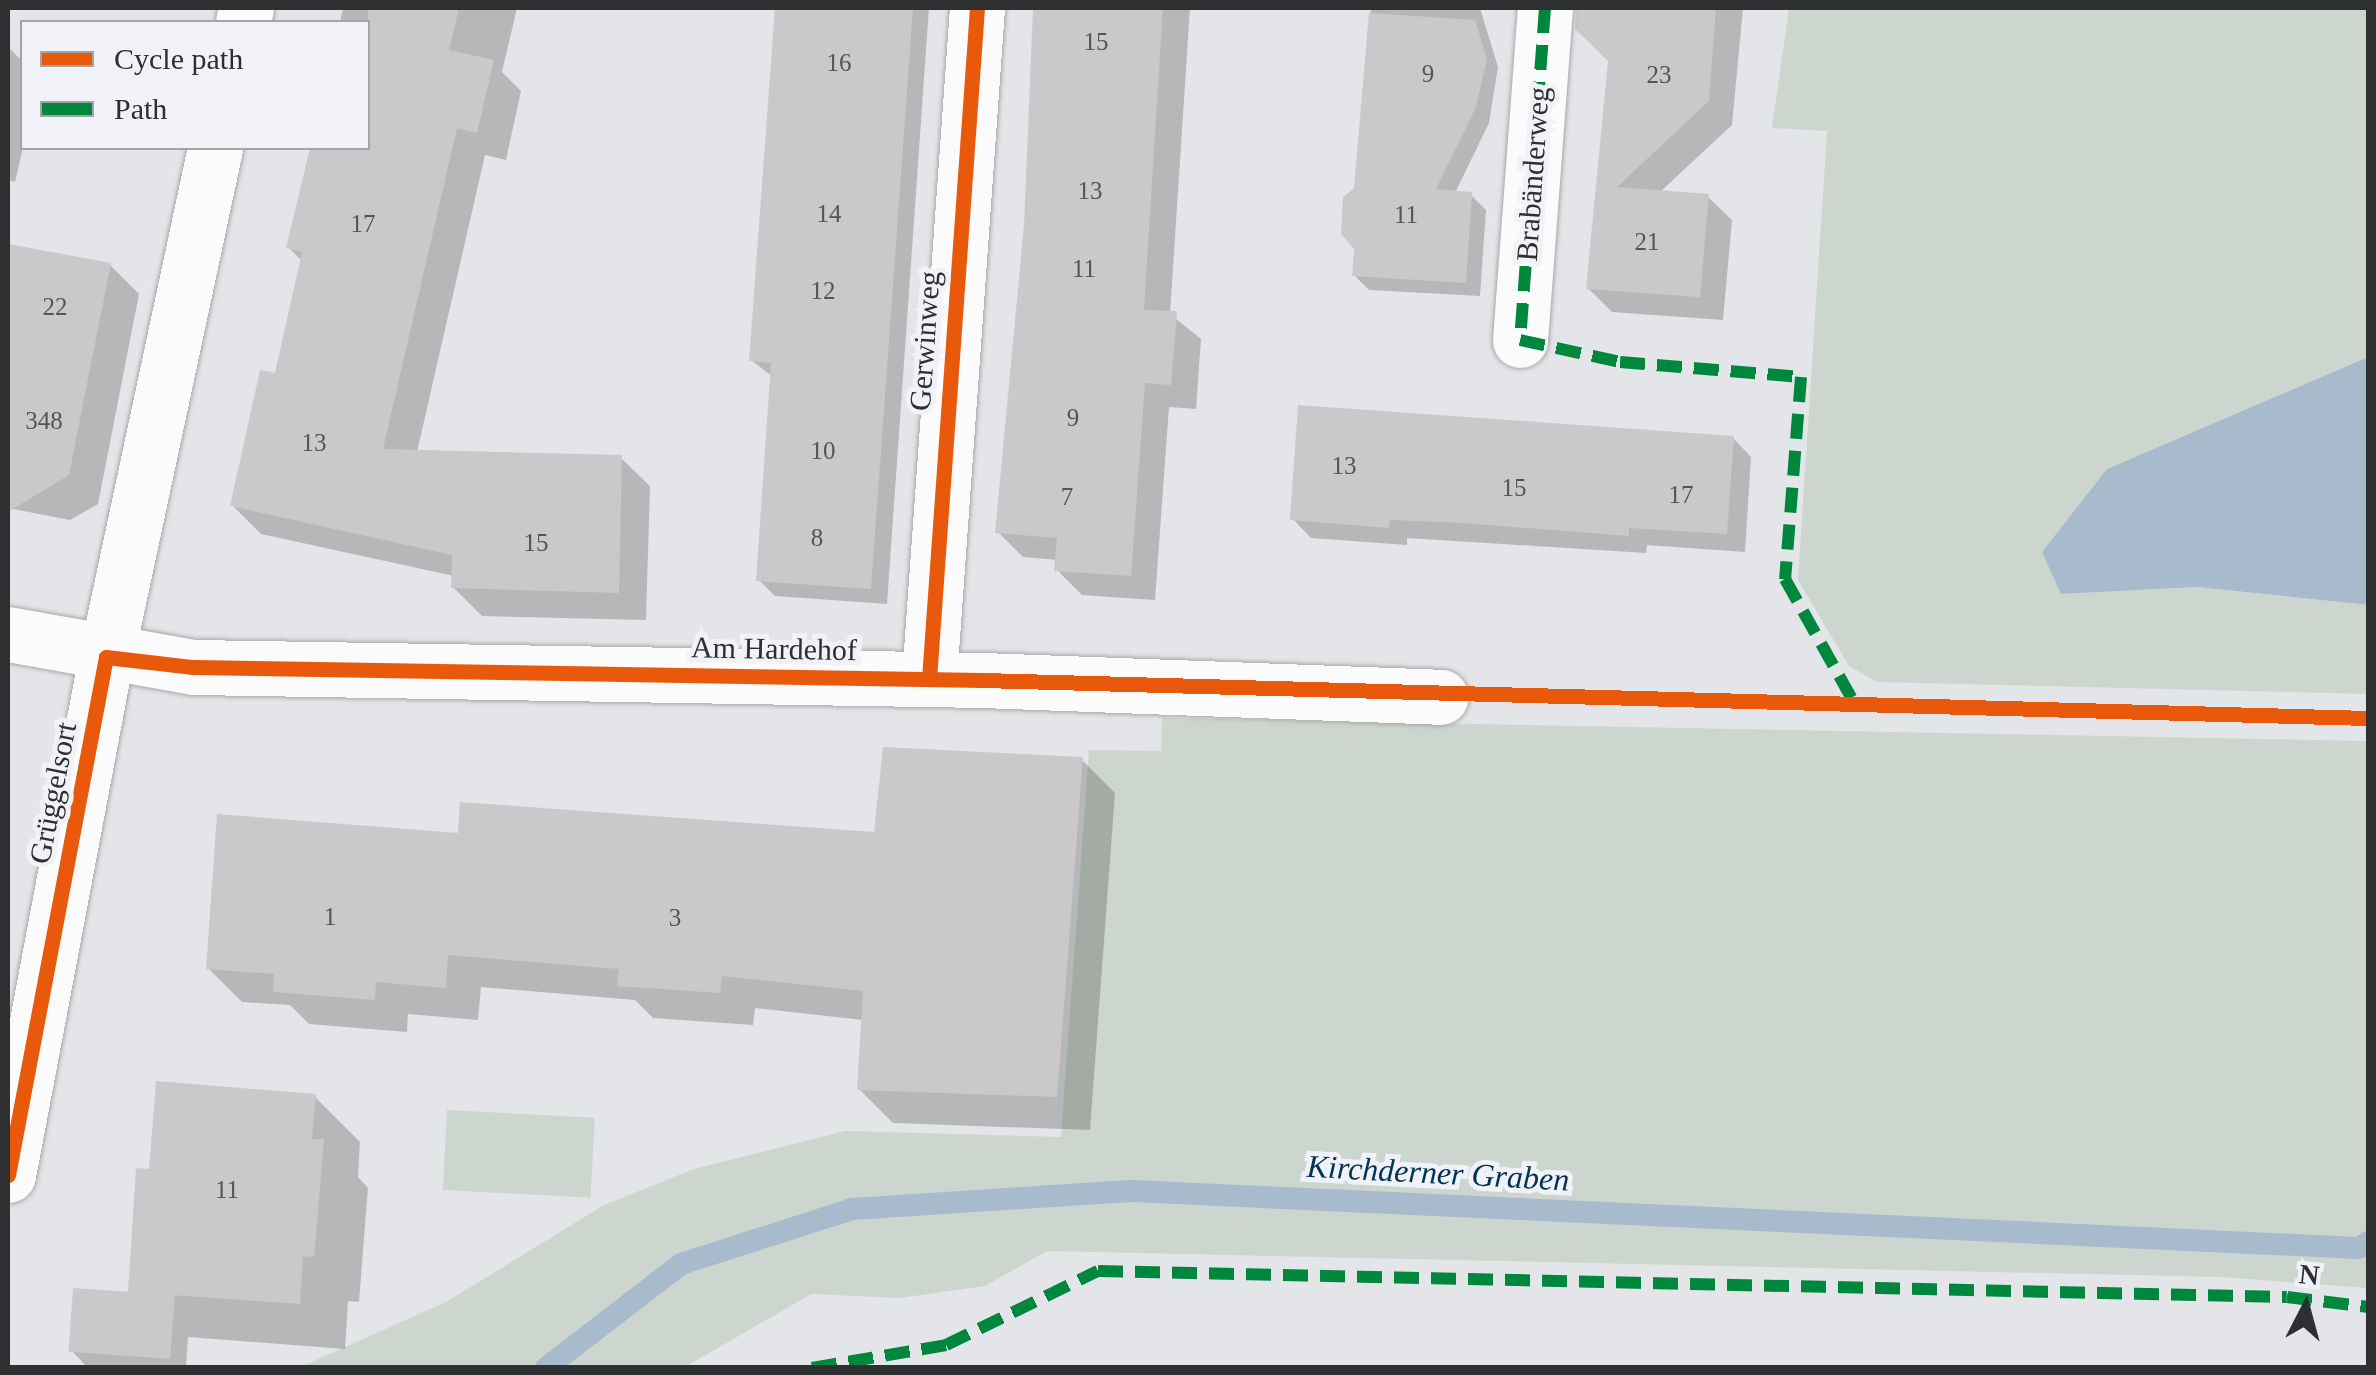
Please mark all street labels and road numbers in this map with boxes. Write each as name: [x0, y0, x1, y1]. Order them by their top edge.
street label: Brabänderweg: [1509, 85, 1557, 263]
street label: Gerwinweg: [902, 270, 948, 412]
street label: Am Hardehof: [691, 630, 857, 668]
street label: Grüggelsort: [22, 719, 84, 867]

